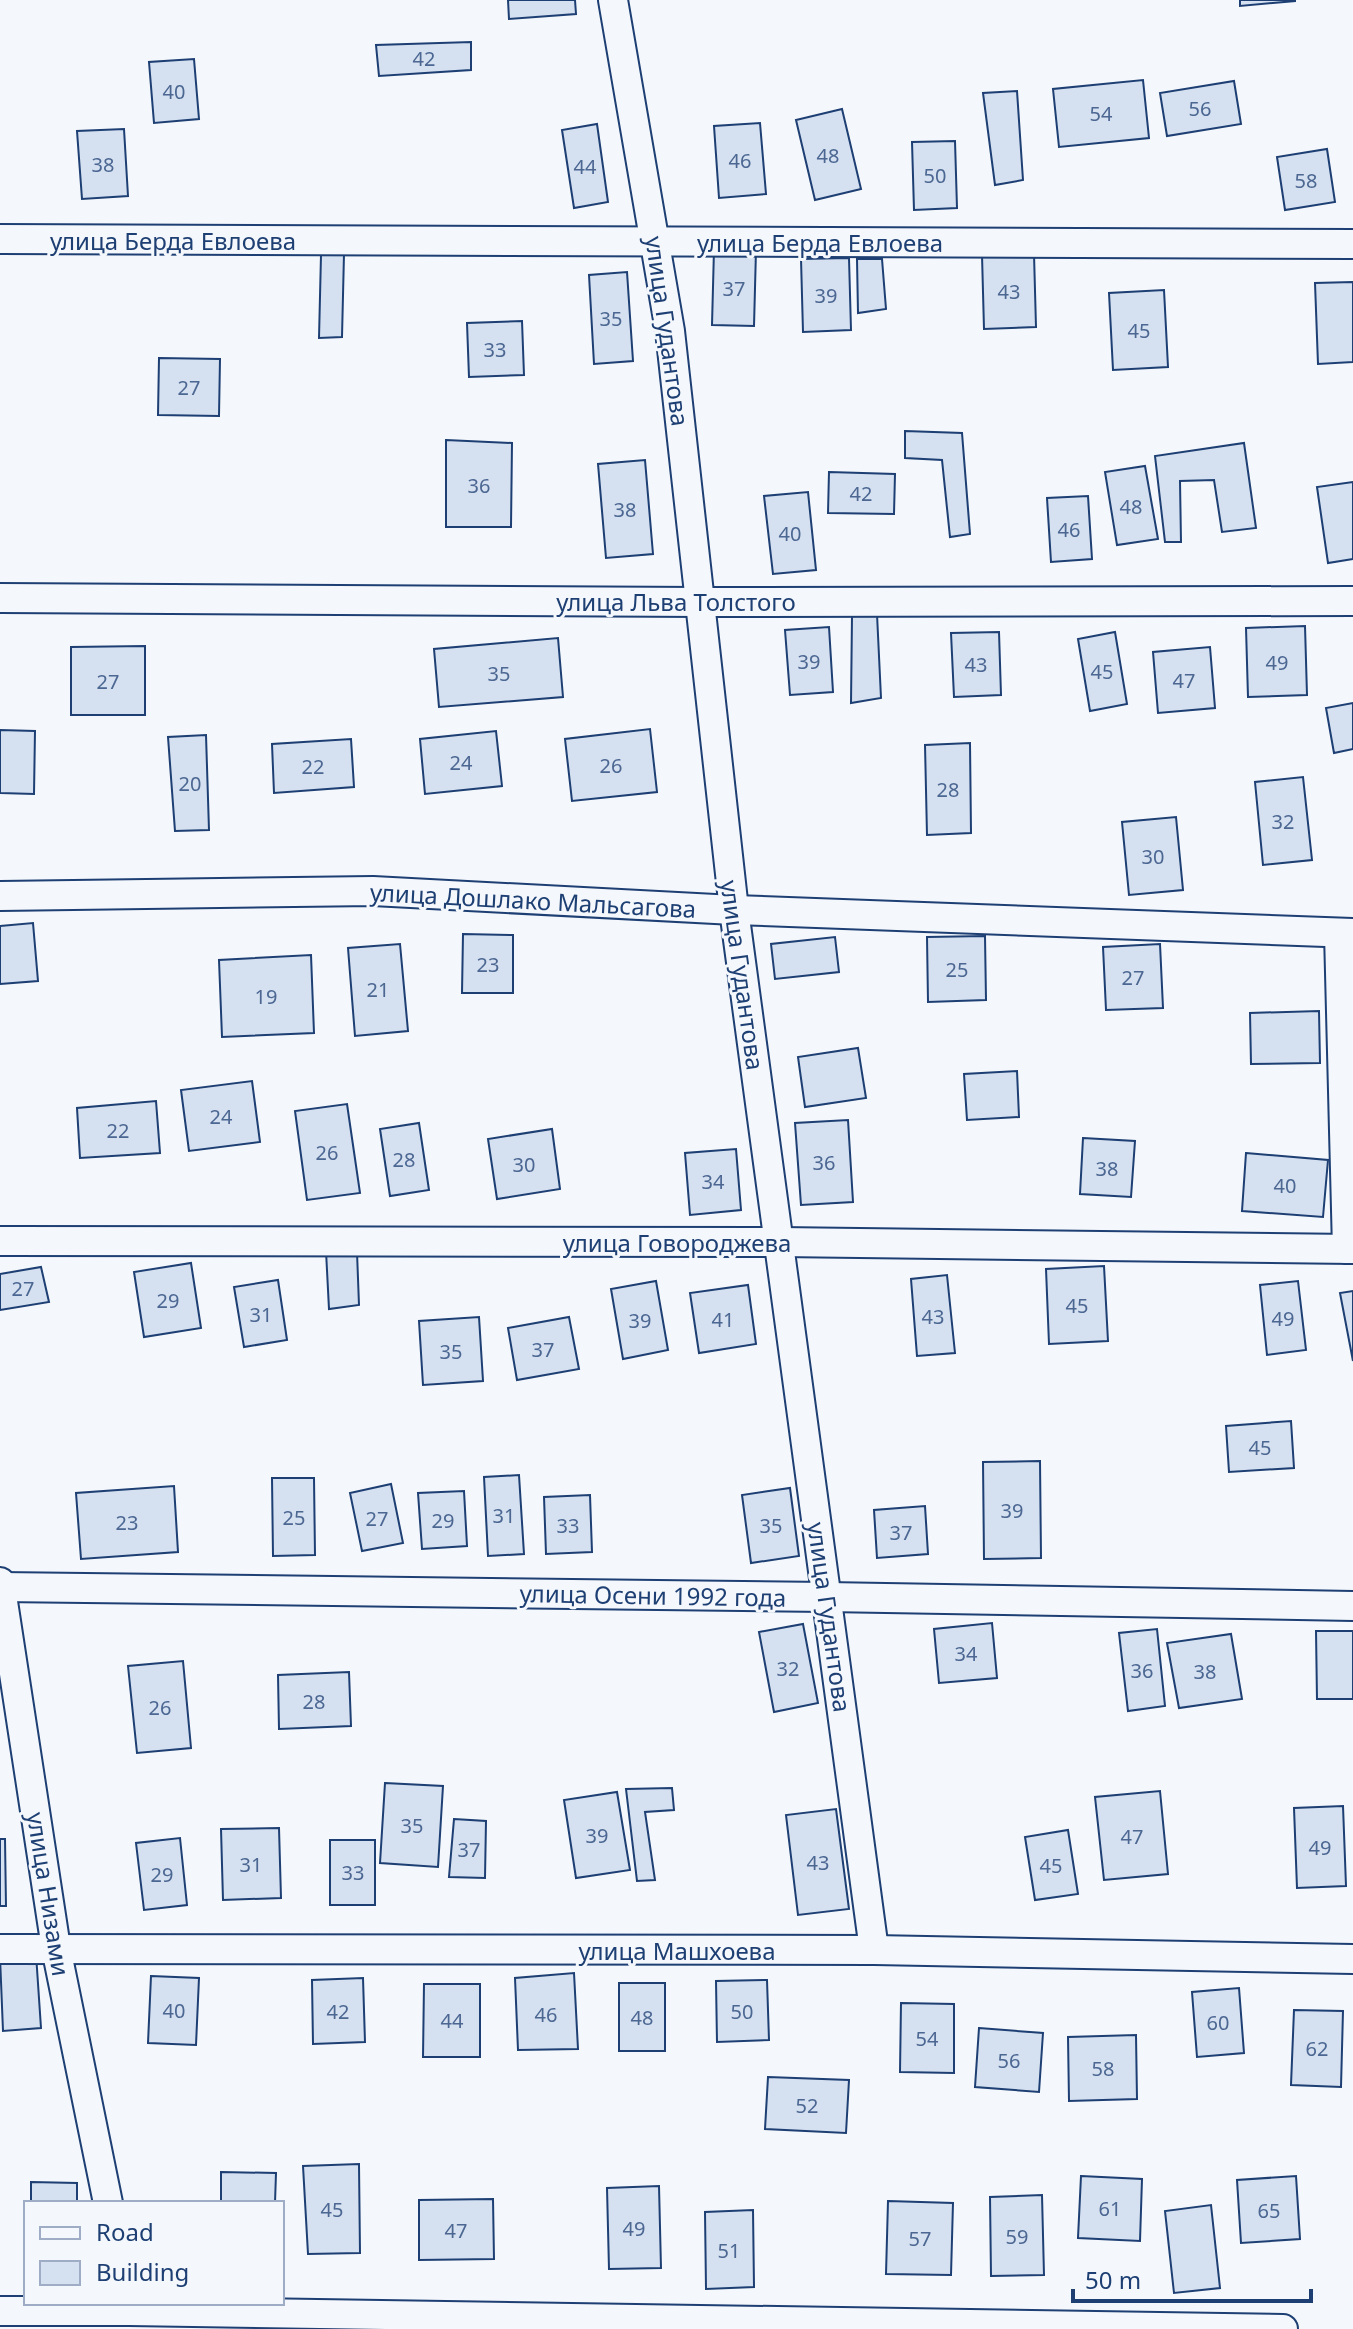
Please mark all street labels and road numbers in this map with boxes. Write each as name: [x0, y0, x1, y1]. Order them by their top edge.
street label: улица Берда Евлоева: [50, 224, 296, 257]
street label: улица Берда Евлоева: [697, 226, 943, 259]
street label: улица Гудантова: [638, 234, 698, 428]
street label: улица Льва Толстого: [556, 585, 796, 618]
street label: улица Дошлако Мальсагова: [369, 875, 697, 925]
street label: улица Гудантова: [713, 878, 773, 1072]
street label: улица Говороджева: [563, 1226, 791, 1259]
street label: улица Гудантова: [800, 1520, 860, 1714]
street label: улица Осени 1992 года: [519, 1576, 787, 1614]
street label: улица Низами: [20, 1810, 78, 1978]
street label: улица Машхоева: [579, 1934, 776, 1967]

